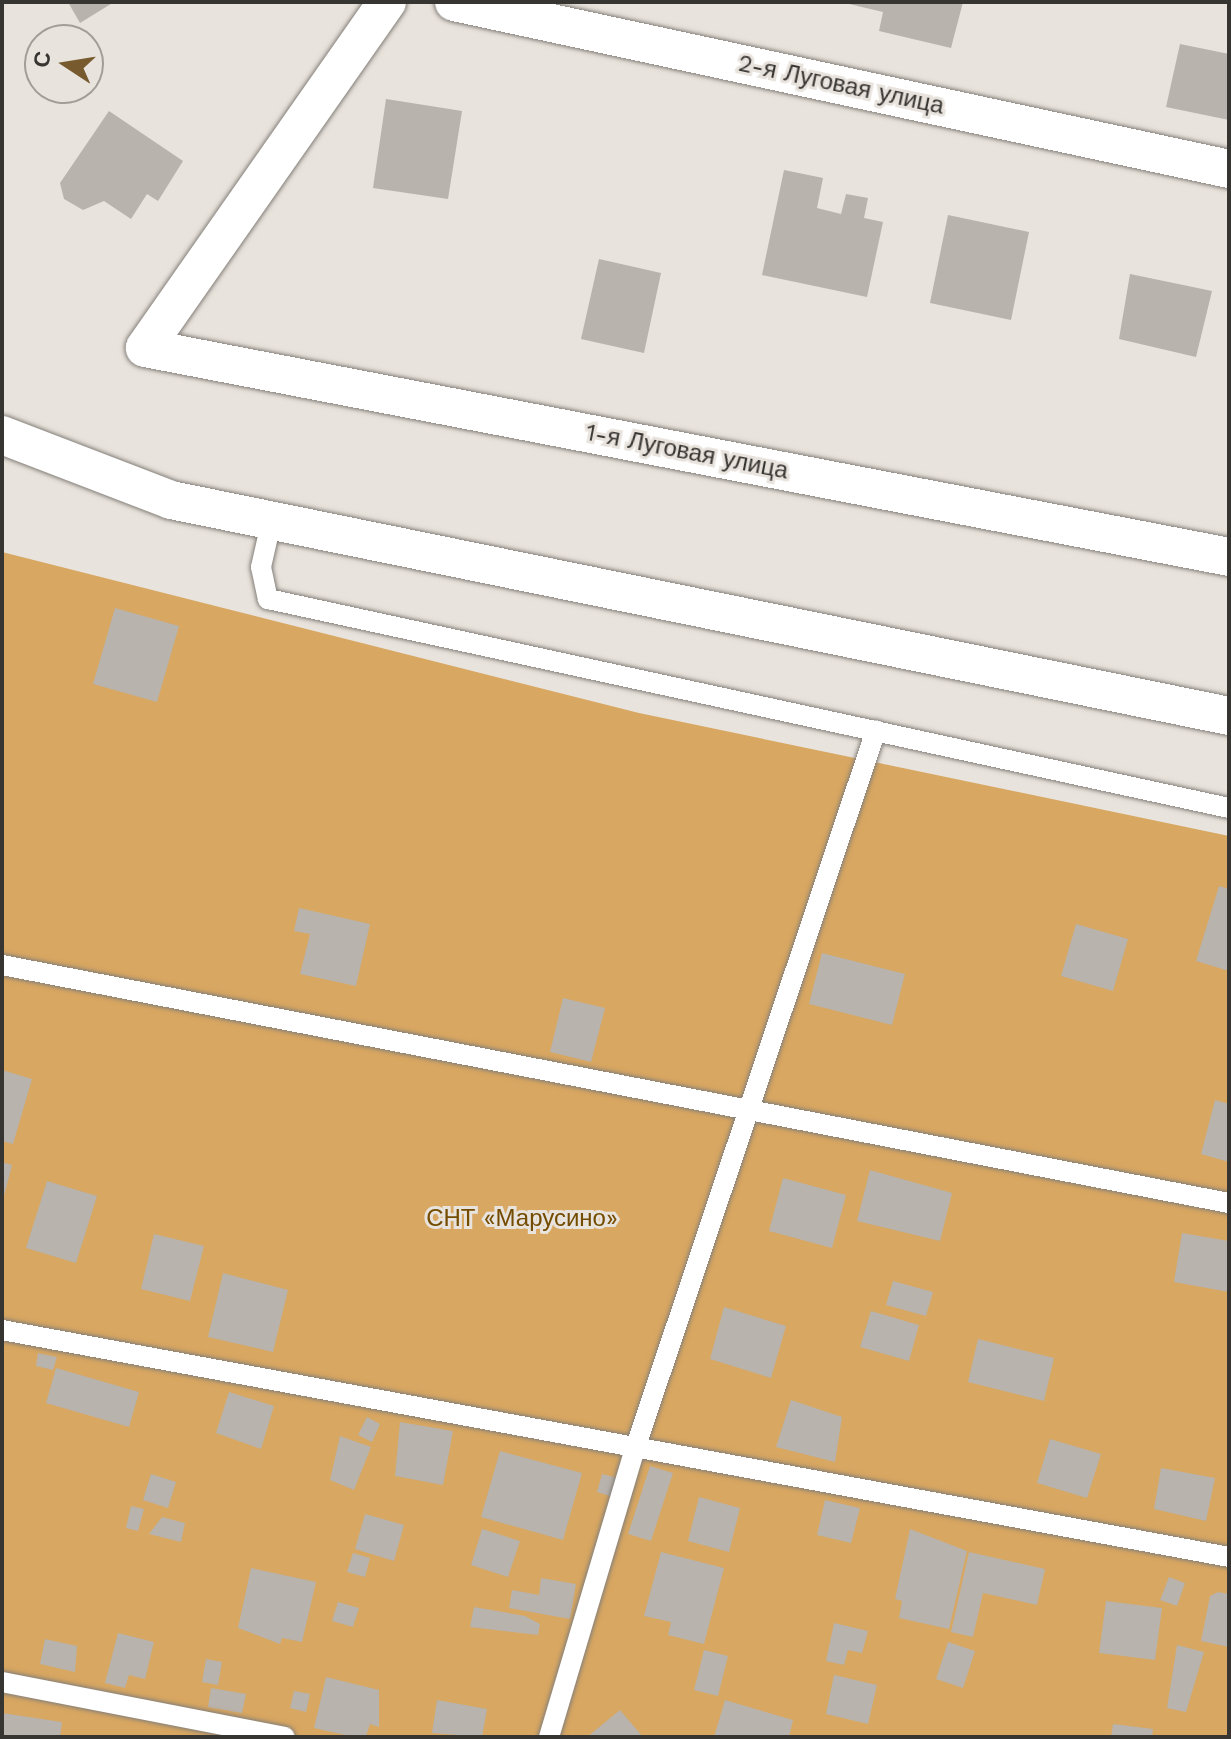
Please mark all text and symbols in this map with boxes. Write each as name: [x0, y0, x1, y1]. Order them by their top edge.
north arrow: [24, 24, 104, 104]
text: С: [28, 49, 56, 70]
street label: 2-я Луговая улица: [736, 49, 946, 121]
street label: 1-я Луговая улица: [583, 418, 791, 486]
park label: СНТ «Марусино»: [426, 1205, 618, 1233]

